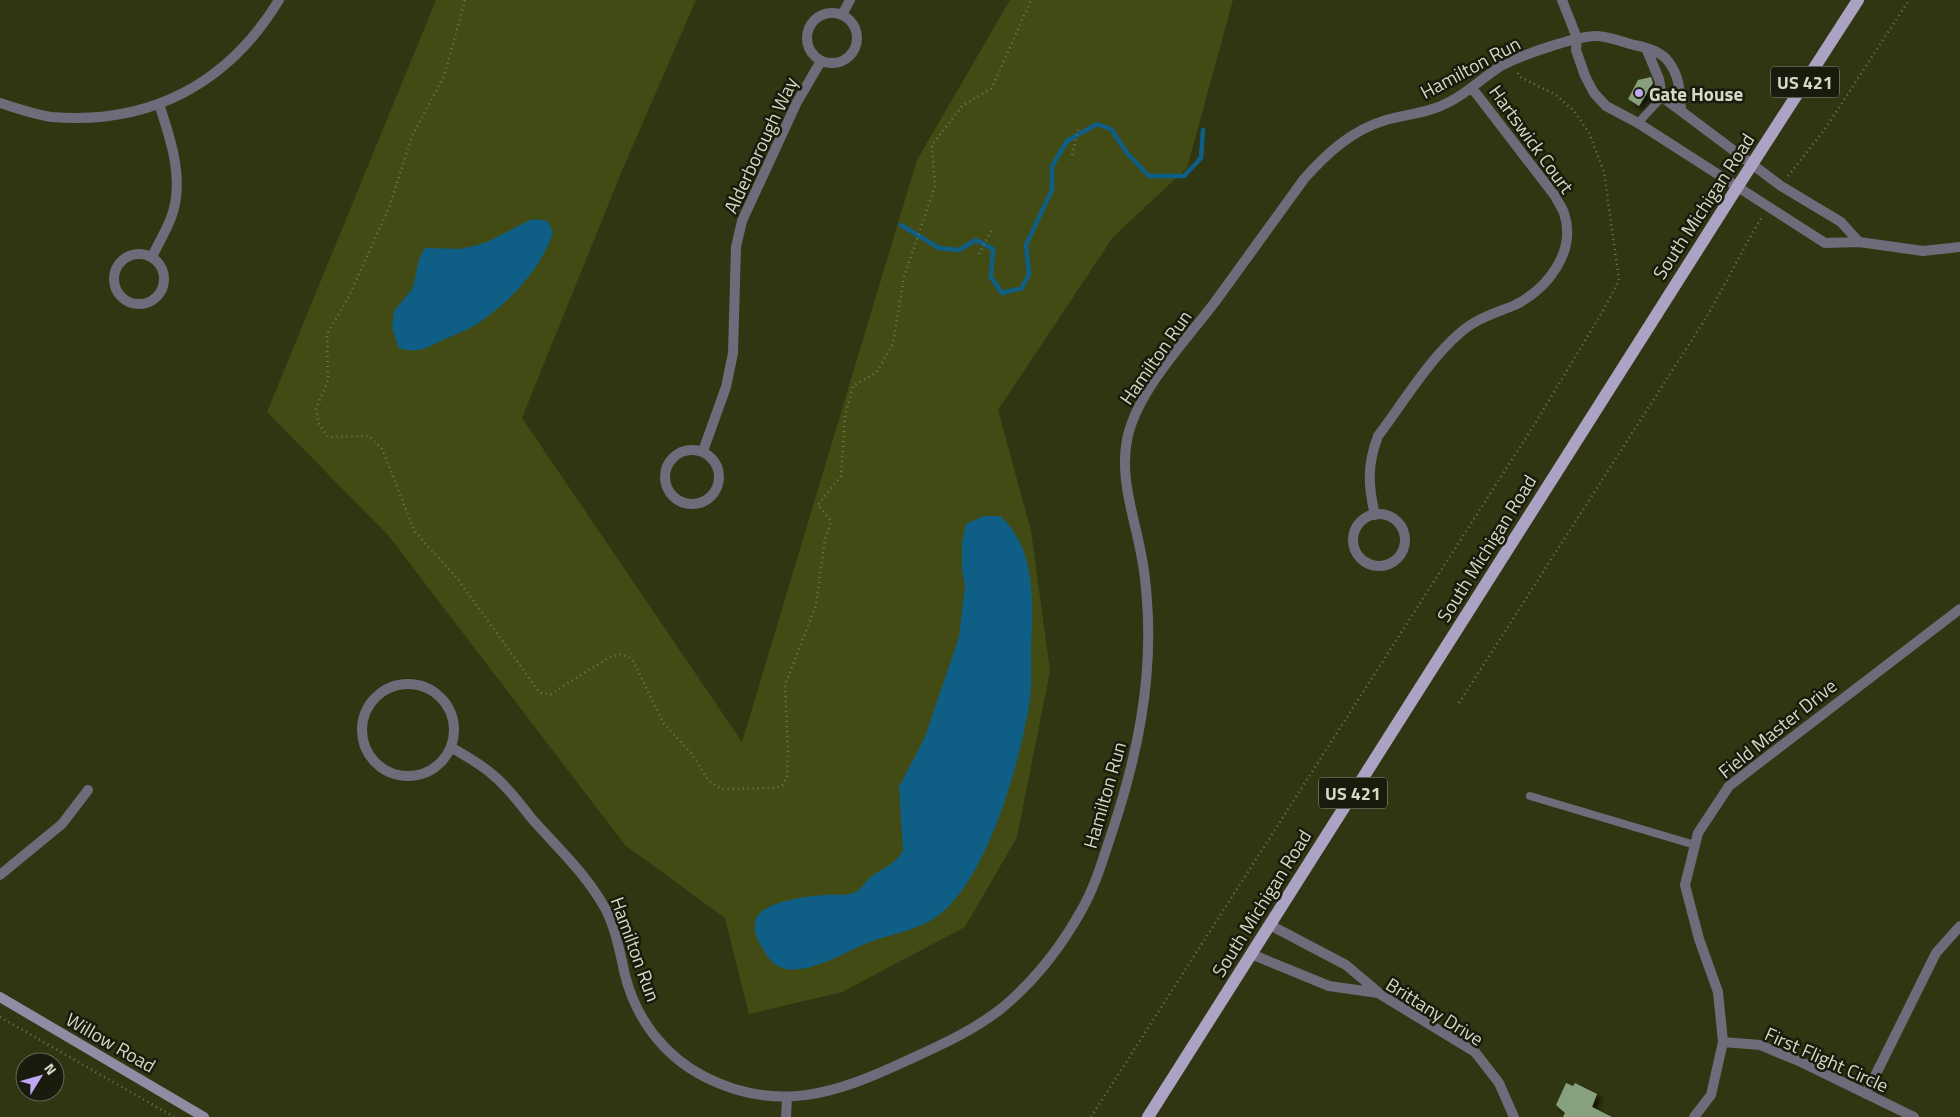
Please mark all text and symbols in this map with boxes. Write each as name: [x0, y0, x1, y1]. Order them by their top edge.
street label: Hamilton Run: [1415, 28, 1525, 106]
road number: US 421: [1771, 66, 1839, 98]
street label: Alderborough Way: [716, 72, 804, 218]
street label: Hartswick Court: [1483, 79, 1582, 200]
place label: Gate House: [1649, 79, 1743, 108]
marker: Gate House: [1633, 87, 1645, 99]
street label: South Michigan Road: [1645, 127, 1761, 285]
street label: Hamilton Run: [1112, 304, 1198, 410]
street label: South Michigan Road: [1429, 469, 1543, 627]
street label: Field Master Drive: [1711, 671, 1843, 785]
street label: Hamilton Run: [1075, 738, 1133, 852]
road number: US 421: [1319, 778, 1387, 808]
street label: South Michigan Road: [1204, 824, 1318, 982]
street label: Hamilton Run: [604, 892, 668, 1006]
street label: Brittany Drive: [1381, 969, 1489, 1053]
street label: Willow Road: [61, 1005, 161, 1079]
street label: First Flight Circle: [1760, 1019, 1894, 1099]
north arrow: [15, 1052, 65, 1102]
text: N: [39, 1059, 62, 1079]

